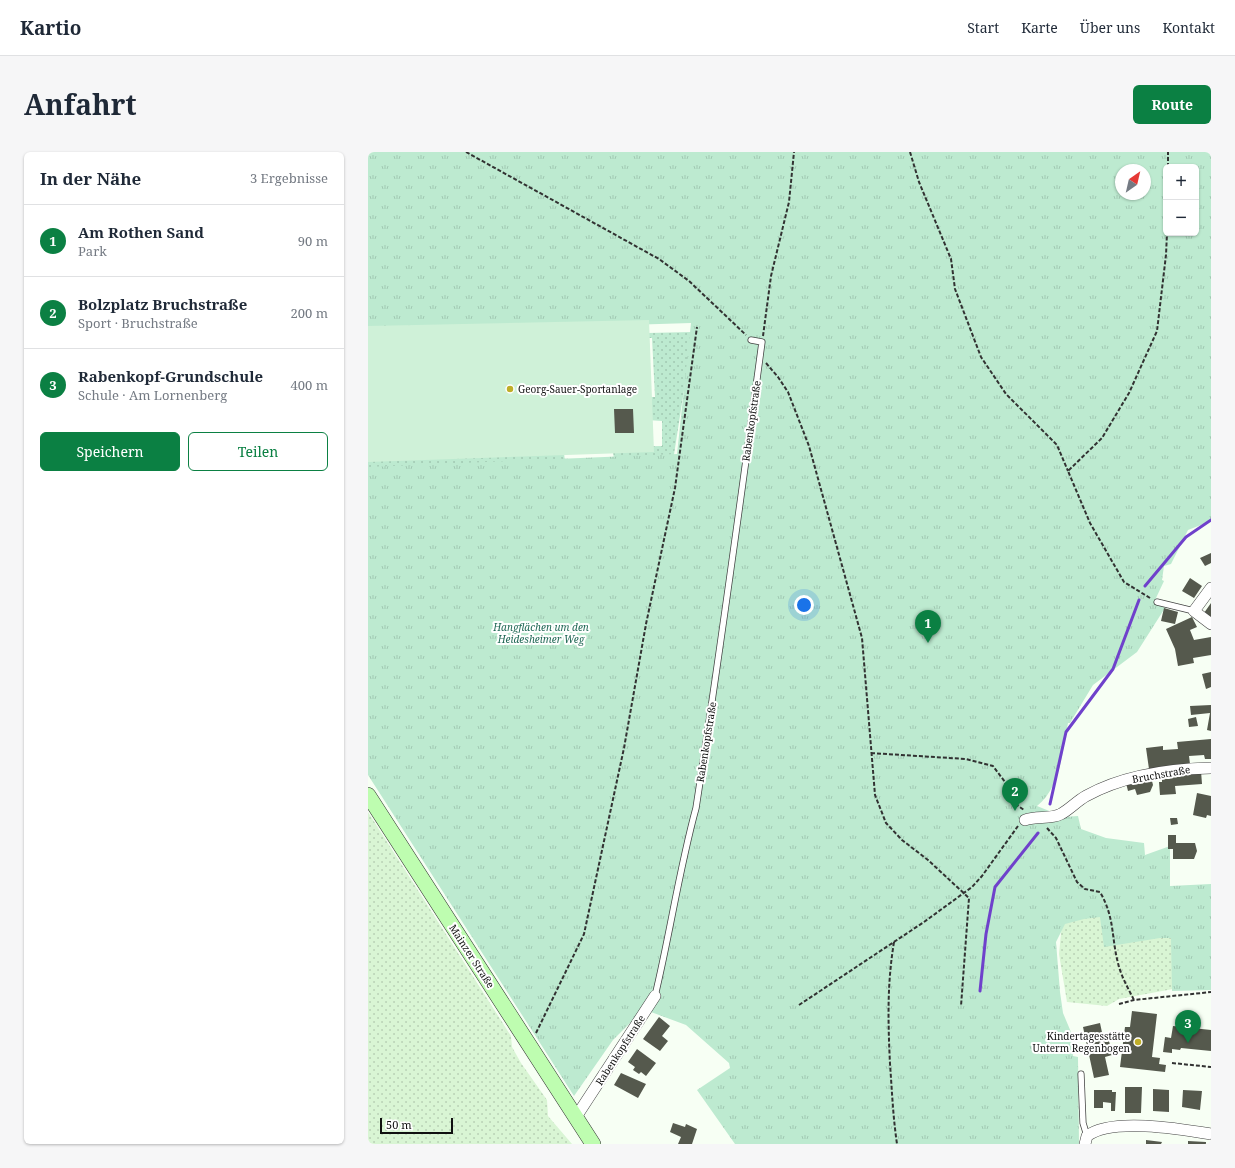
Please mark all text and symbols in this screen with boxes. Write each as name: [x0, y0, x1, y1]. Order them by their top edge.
text: Kartio: [20, 15, 81, 41]
text: Start: [967, 18, 999, 37]
text: Karte: [1021, 18, 1058, 37]
text: Über uns: [1080, 18, 1140, 37]
text: Kontakt: [1162, 18, 1215, 37]
text: Anfahrt: [24, 85, 137, 123]
button: Route: [1133, 85, 1211, 124]
north arrow: [1115, 164, 1151, 200]
map controls: [1163, 164, 1199, 236]
button: +: [1163, 164, 1199, 200]
text: In der Nähe: [40, 167, 141, 190]
text: 3 Ergebnisse: [250, 169, 328, 187]
button: −: [1163, 200, 1199, 236]
text: Am Rothen Sand: [78, 222, 204, 242]
text: 1: [49, 232, 57, 250]
text: 90 m: [298, 232, 328, 250]
text: Park: [78, 242, 107, 260]
text: Bolzplatz Bruchstraße: [78, 294, 247, 314]
text: 2: [49, 304, 57, 322]
text: 200 m: [291, 304, 328, 322]
text: Sport · Bruchstraße: [78, 314, 198, 332]
text: Rabenkopf-Grundschule: [78, 366, 263, 386]
text: 3: [49, 376, 57, 394]
text: 400 m: [291, 376, 328, 394]
street label: Rabenkopfstraße: [738, 380, 764, 462]
place label: Georg-Sauer-Sportanlage: [518, 382, 637, 396]
marker: Georg-Sauer-Sportanlage: [505, 384, 515, 394]
text: Schule · Am Lornenberg: [78, 386, 227, 404]
button: Speichern: [40, 432, 180, 471]
button: Teilen: [188, 432, 328, 471]
your location: [794, 595, 814, 615]
pin: 1: [915, 610, 941, 643]
park label: Hangflächen um den Heidesheimer Weg: [492, 620, 589, 646]
street label: Rabenkopfstraße: [693, 701, 719, 783]
street label: Bruchstraße: [1131, 762, 1191, 786]
pin: 2: [1002, 778, 1028, 811]
street label: Mainzer Straße: [446, 921, 498, 991]
pin: 3: [1175, 1010, 1201, 1043]
street label: Rabenkopfstraße: [592, 1012, 648, 1088]
place label: Kindertagesstätte Unterm Regenbogen: [1033, 1029, 1131, 1055]
marker: Kindertagesstätte Unterm Regenbogen: [1133, 1037, 1143, 1047]
scale bar: [380, 1116, 453, 1135]
text: 50 m: [386, 1117, 412, 1132]

